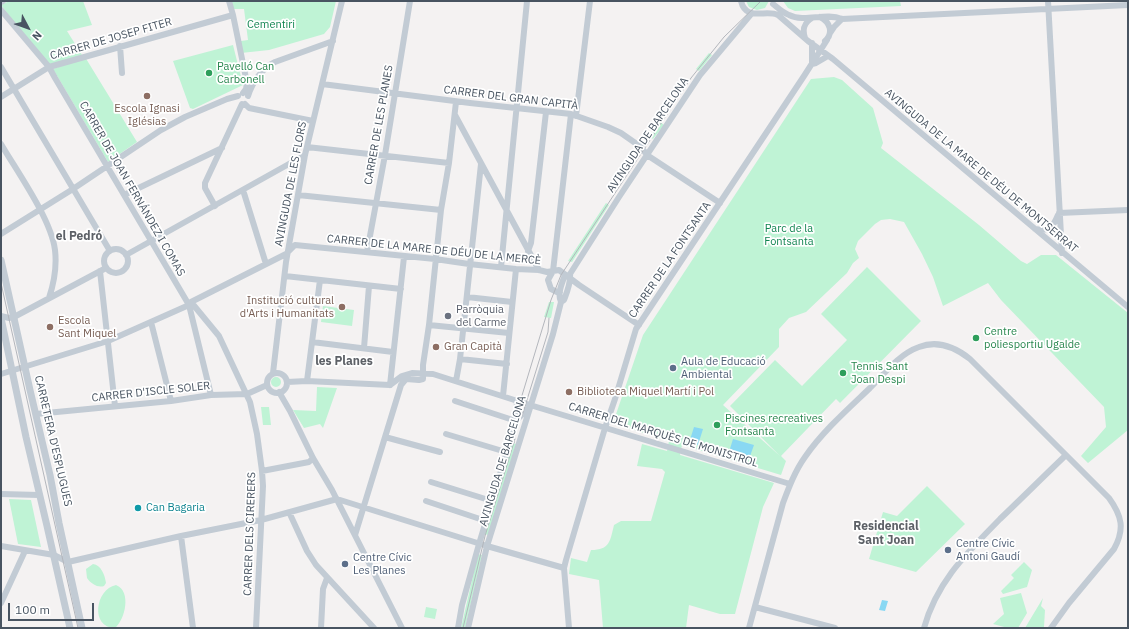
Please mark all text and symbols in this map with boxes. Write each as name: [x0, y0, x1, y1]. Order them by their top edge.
north arrow: [8, 8, 48, 48]
street label: CARRER DE JOSEP FITER: [49, 15, 173, 63]
park label: Cementiri: [247, 18, 295, 32]
text: N: [29, 28, 45, 43]
place label: Pavelló Can Carbonell: [217, 60, 274, 86]
street label: CARRER DE LES PLANES: [362, 64, 396, 186]
marker: Pavelló Can Carbonell: [204, 68, 214, 78]
street label: AVINGUDA DE BARCELONA: [605, 75, 691, 195]
street label: CARRER DEL GRAN CAPITÀ: [443, 83, 579, 113]
street label: AVINGUDA DE LA MARE DE DÉU DE MONTSERRAT: [882, 86, 1080, 256]
marker: Escola Ignasi Iglésias: [142, 91, 152, 101]
street label: CARRER DE JOAN FERNÁNDEZ I COMAS: [76, 99, 188, 279]
place label: Escola Ignasi Iglésias: [114, 102, 180, 128]
street label: AVINGUDA DE LES FLORS: [272, 120, 310, 248]
street label: CARRER DE LA FONTSANTA: [626, 199, 714, 321]
park label: Parc de la Fontsanta: [764, 222, 814, 248]
district label: el Pedró: [56, 230, 102, 244]
street label: CARRER DE LA MARE DE DÉU DE LA MERCÈ: [326, 232, 542, 268]
place label: Institució cultural d'Arts i Humanitats: [240, 294, 334, 320]
marker: Institució cultural d'Arts i Humanitats: [337, 302, 347, 312]
place label: Parròquia del Carme: [456, 303, 506, 329]
marker: Parròquia del Carme: [443, 311, 453, 321]
place label: Escola Sant Miquel: [58, 314, 116, 340]
marker: Escola Sant Miquel: [45, 322, 55, 332]
place label: Centre poliesportiu Ugalde: [984, 325, 1080, 351]
marker: Centre poliesportiu Ugalde: [971, 333, 981, 343]
place label: Gran Capità: [444, 340, 502, 354]
marker: Gran Capità: [431, 342, 441, 352]
district label: les Planes: [315, 355, 373, 369]
place label: Aula de Educació Ambiental: [681, 355, 766, 381]
place label: Tennis Sant Joan Despi: [851, 360, 908, 386]
marker: Aula de Educació Ambiental: [668, 363, 678, 373]
marker: Tennis Sant Joan Despi: [838, 368, 848, 378]
street label: CARRETERA D'ESPLUGUES: [32, 374, 74, 508]
street label: CARRER D'ISCLE SOLER: [91, 379, 211, 405]
place label: Biblioteca Miquel Martí i Pol: [577, 385, 714, 399]
marker: Biblioteca Miquel Martí i Pol: [564, 387, 574, 397]
street label: AVINGUDA DE BARCELONA: [477, 394, 529, 528]
street label: CARRER DEL MARQUÈS DE MONISTROL: [567, 400, 759, 470]
place label: Piscines recreatives Fontsanta: [725, 412, 823, 438]
marker: Piscines recreatives Fontsanta: [712, 420, 722, 430]
street label: CARRER DELS CIRERERS: [241, 472, 259, 596]
place label: Can Bagaria: [146, 501, 205, 515]
marker: Can Bagaria: [133, 503, 143, 513]
district label: Residencial Sant Joan: [853, 520, 919, 548]
place label: Centre Cívic Antoni Gaudí: [956, 537, 1020, 563]
marker: Centre Cívic Antoni Gaudí: [943, 545, 953, 555]
place label: Centre Cívic Les Planes: [353, 551, 412, 577]
marker: Centre Cívic Les Planes: [340, 559, 350, 569]
scale bar: [10, 595, 96, 621]
text: 100 m: [15, 602, 50, 617]

